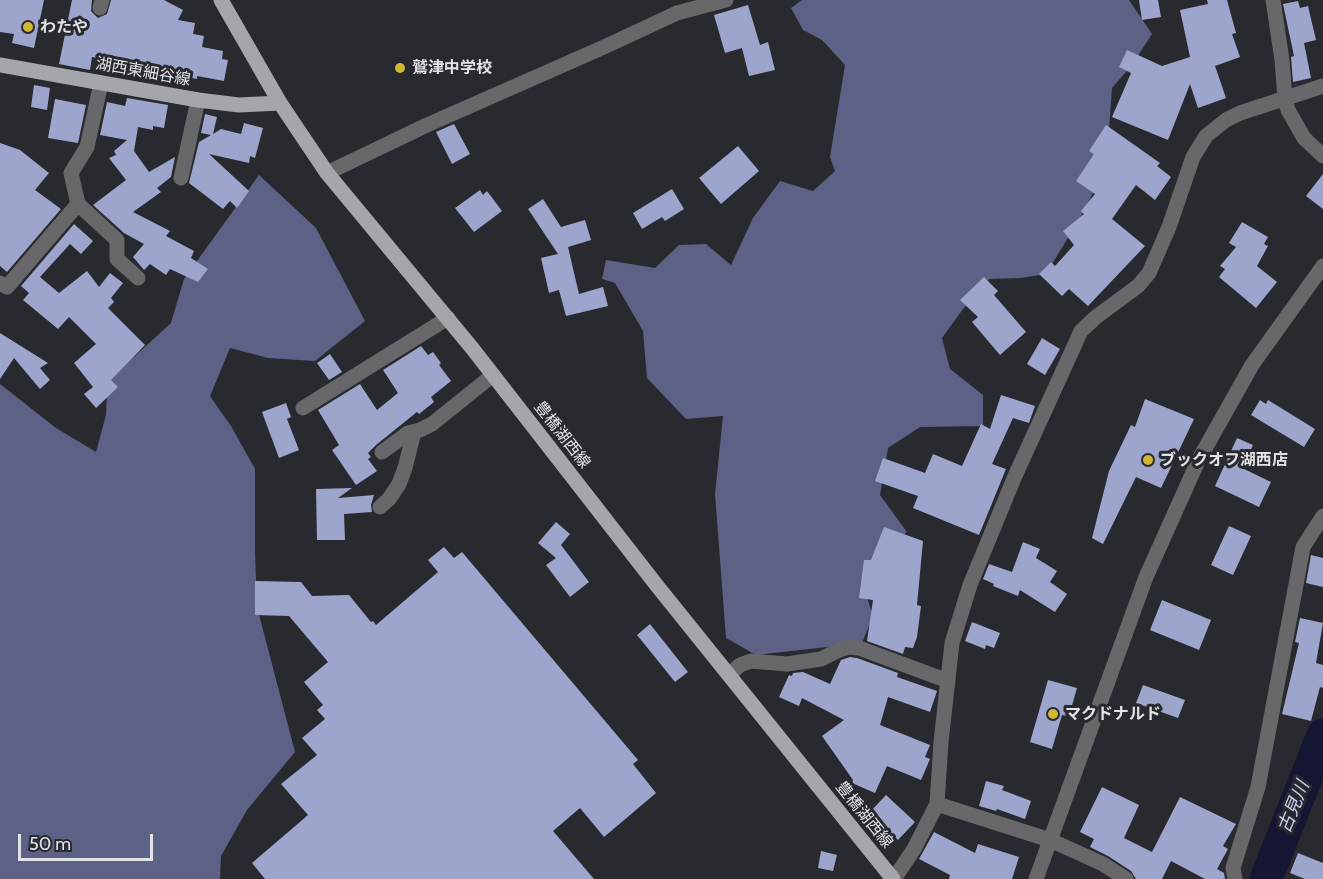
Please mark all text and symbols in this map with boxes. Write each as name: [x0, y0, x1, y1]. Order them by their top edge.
place label: わたや: [40, 17, 88, 37]
marker: わたや: [21, 20, 35, 34]
street label: 湖西東細谷線: [94, 54, 192, 90]
place label: 鷲津中学校: [412, 58, 492, 78]
marker: 鷲津中学校: [393, 61, 407, 75]
street label: 豊橋湖西線: [530, 398, 594, 472]
place label: ブックオフ湖西店: [1160, 450, 1288, 470]
marker: ブックオフ湖西店: [1141, 453, 1155, 467]
place label: マクドナルド: [1065, 704, 1161, 724]
marker: マクドナルド: [1046, 707, 1060, 721]
street label: 豊橋湖西線: [831, 778, 897, 852]
water label: 古見川: [1274, 778, 1314, 836]
scale bar: [21, 822, 156, 860]
text: 50 m: [29, 833, 71, 855]

